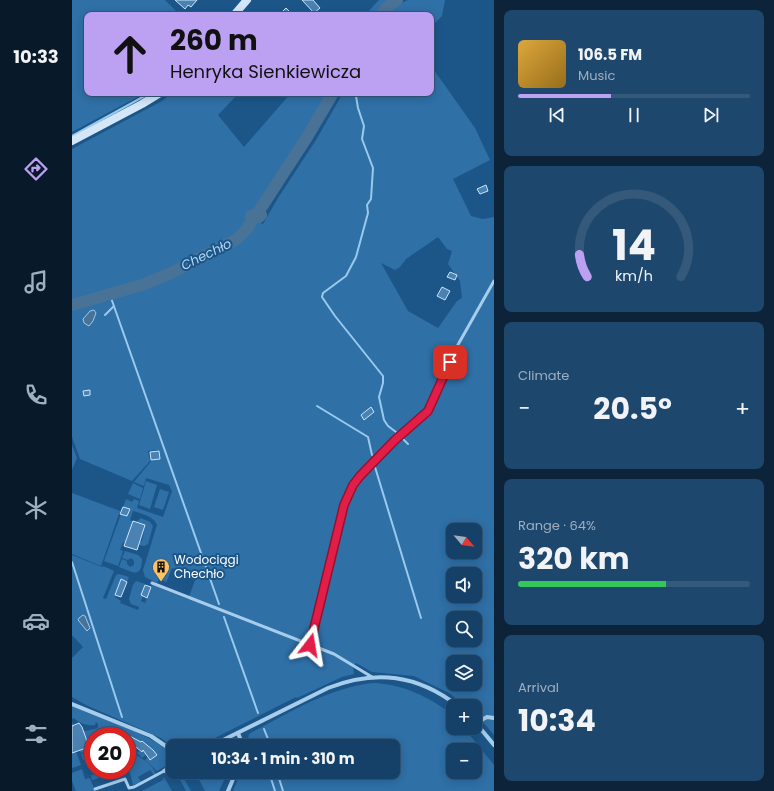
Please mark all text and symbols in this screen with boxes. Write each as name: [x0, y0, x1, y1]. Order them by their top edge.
text: 260 m: [170, 21, 258, 60]
icon: ahead: [104, 28, 156, 80]
text: 10:33: [13, 44, 59, 69]
text: 106.5 FM: [578, 44, 642, 65]
text: Henryka Sienkiewicza: [170, 59, 361, 84]
text: Music: [578, 66, 615, 85]
icon: previous: [546, 104, 568, 126]
icon: pause: [623, 104, 645, 126]
icon: next: [700, 104, 722, 126]
icon: directions: [22, 155, 50, 183]
text: 14: [612, 216, 656, 275]
water label: Chechło: [178, 234, 235, 275]
text: km/h: [615, 266, 653, 286]
icon: music: [22, 268, 50, 296]
pin: [433, 345, 467, 379]
icon: arrive: [439, 351, 461, 373]
text: Climate: [518, 366, 569, 385]
icon: phone: [22, 381, 50, 409]
text: 20.5°: [593, 387, 672, 430]
text: −: [518, 393, 530, 424]
text: +: [735, 393, 750, 424]
icon: climate: [22, 494, 50, 522]
text: Range · 64%: [518, 516, 596, 535]
north arrow: [446, 523, 482, 559]
map controls: [446, 523, 482, 779]
text: 320 km: [518, 537, 630, 580]
place label: Wodociągi Chechło: [174, 551, 239, 582]
building icon: Wodociągi Chechło: [151, 557, 171, 582]
button: sound: [446, 567, 482, 603]
icon: car: [22, 607, 50, 635]
button: search: [446, 611, 482, 647]
position arrow: [289, 624, 331, 666]
button: layers: [446, 655, 482, 691]
text: Arrival: [518, 678, 559, 697]
button: +: [446, 699, 482, 735]
text: 10:34: [518, 699, 596, 742]
icon: filters: [22, 720, 50, 748]
speed limit sign: 20: [84, 727, 136, 779]
button: −: [446, 743, 482, 779]
text: 10:34 · 1 min · 310 m: [211, 748, 355, 769]

